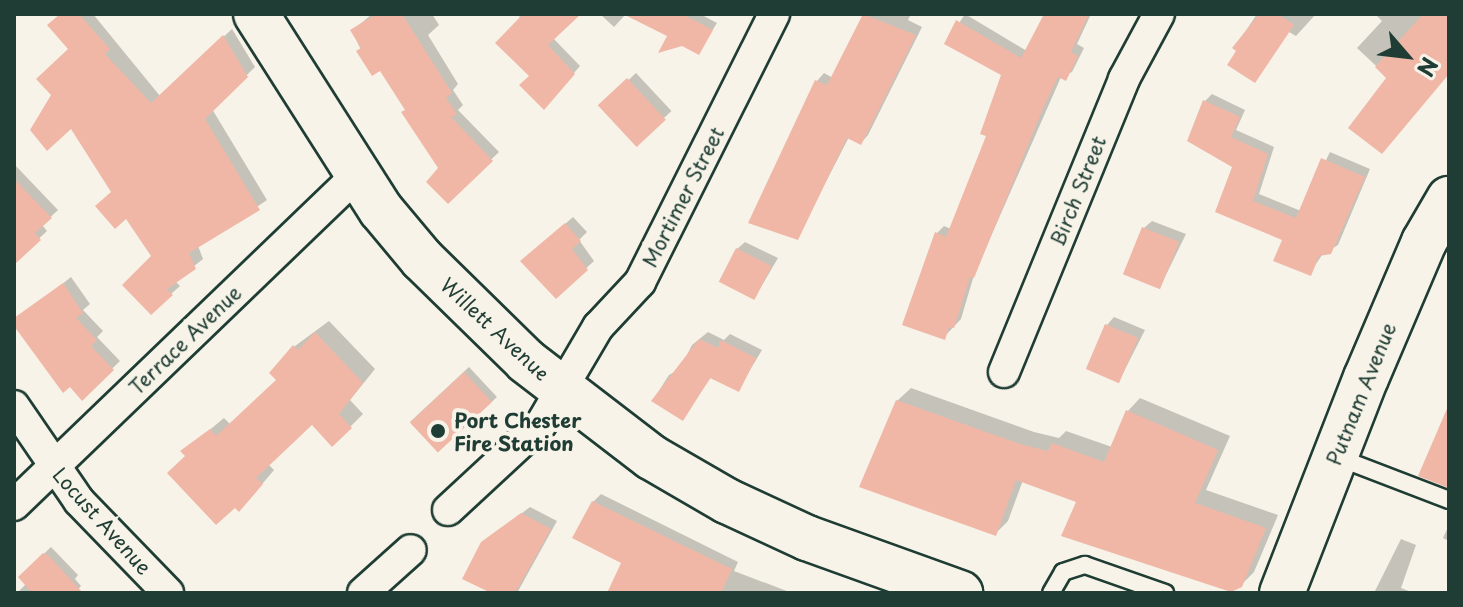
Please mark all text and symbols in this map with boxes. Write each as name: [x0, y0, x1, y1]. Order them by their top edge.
north arrow: [1367, 16, 1447, 96]
text: N: [1410, 52, 1447, 83]
street label: Mortimer Street: [637, 122, 729, 272]
street label: Birch Street: [1045, 132, 1111, 250]
street label: Willett Avenue: [436, 273, 554, 385]
street label: Terrace Avenue: [124, 280, 246, 400]
street label: Putnam Avenue: [1322, 320, 1400, 468]
place label: Port Chester Fire Station: [454, 408, 583, 455]
marker: Port Chester Fire Station: [429, 422, 447, 440]
street label: Locust Avenue: [48, 463, 156, 579]

